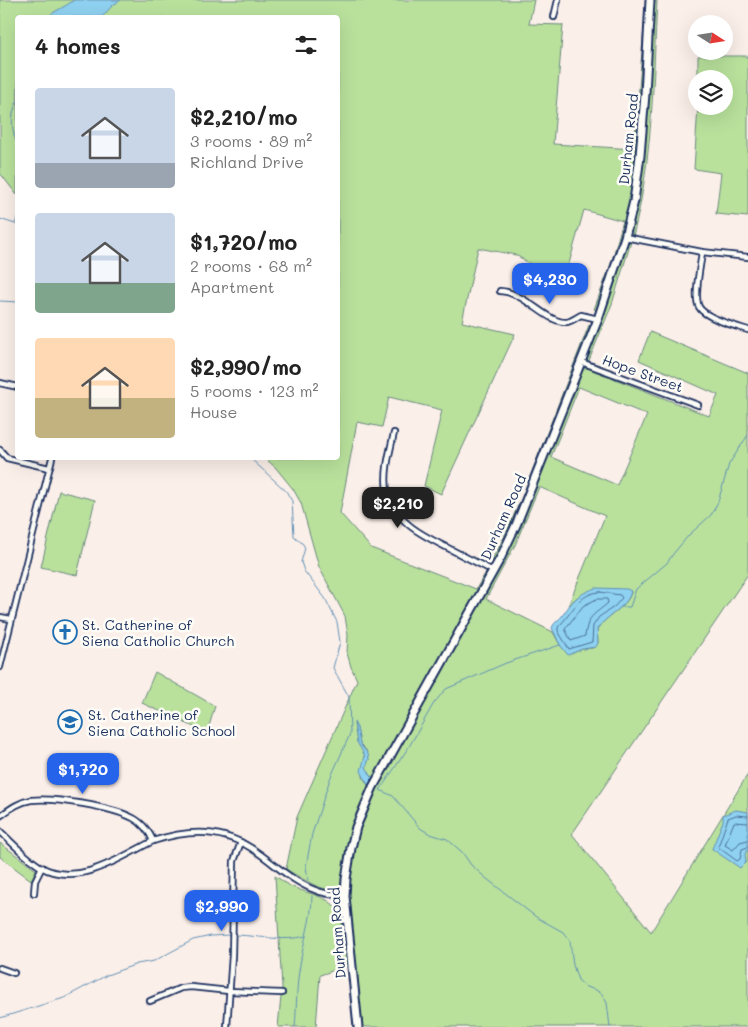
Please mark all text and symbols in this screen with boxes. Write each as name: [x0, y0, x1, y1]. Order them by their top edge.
north arrow: [688, 15, 732, 60]
map controls: [688, 15, 733, 115]
icon: filters: [292, 31, 320, 59]
text: 4 homes: [35, 32, 121, 59]
button: layers: [688, 70, 733, 115]
street label: Durham Road: [614, 92, 642, 185]
text: $2,210/mo: [190, 103, 297, 130]
icon: home: [75, 108, 135, 168]
text: 3 rooms · 89 m²: [190, 130, 312, 151]
text: Richland Drive: [190, 151, 304, 172]
text: $1,720/mo: [190, 228, 297, 255]
icon: home: [75, 233, 135, 293]
text: 2 rooms · 68 m²: [190, 255, 312, 276]
pin: $4,230: [509, 262, 591, 305]
text: $4,230: [523, 268, 577, 289]
text: Apartment: [190, 276, 275, 297]
street label: Hope Street: [600, 350, 686, 396]
text: $2,990/mo: [190, 353, 302, 380]
icon: home: [75, 358, 135, 418]
text: 5 rooms · 123 m²: [190, 380, 319, 401]
text: House: [190, 401, 237, 422]
street label: Durham Road: [476, 471, 530, 563]
pin: $2,210: [357, 486, 439, 529]
text: $2,210: [373, 492, 423, 513]
place label: St. Catherine of Siena Catholic Church: [82, 615, 234, 650]
church icon: St. Catherine of Siena Catholic Church: [52, 619, 78, 645]
place label: St. Catherine of Siena Catholic School: [88, 705, 236, 740]
school or university icon: St. Catherine of Siena Catholic School: [57, 709, 83, 735]
pin: $1,720: [42, 752, 124, 795]
text: $1,720: [58, 758, 108, 779]
street label: Durham Road: [324, 887, 350, 979]
pin: $2,990: [181, 890, 263, 932]
text: $2,990: [195, 895, 249, 916]

